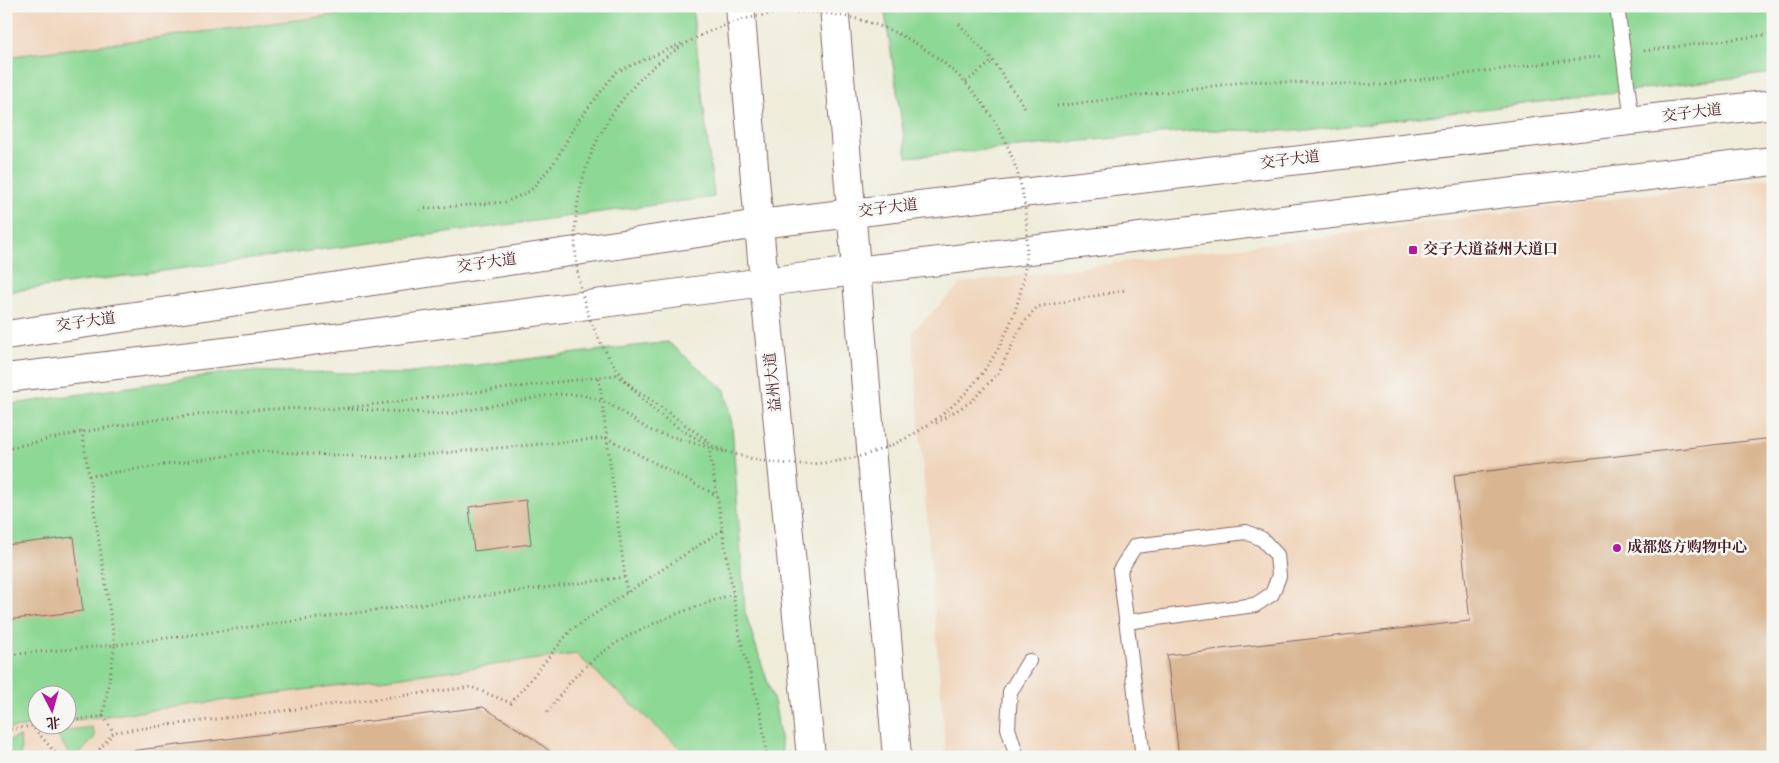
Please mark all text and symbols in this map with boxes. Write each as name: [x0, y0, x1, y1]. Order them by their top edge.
street label: 交子大道: [1661, 100, 1723, 128]
street label: 交子大道: [1259, 147, 1321, 175]
street label: 交子大道: [857, 195, 919, 223]
place label: 交子大道益州大道口: [1423, 240, 1558, 261]
marker: 交子大道益州大道口: [1407, 244, 1419, 256]
street label: 交子大道: [456, 249, 518, 279]
street label: 交子大道: [55, 308, 117, 338]
street label: 益州大道: [760, 351, 788, 413]
place label: 成都悠方购物中心: [1627, 538, 1747, 559]
marker: 成都悠方购物中心: [1611, 542, 1623, 554]
north arrow: [28, 686, 78, 736]
text: 北: [45, 711, 61, 732]

